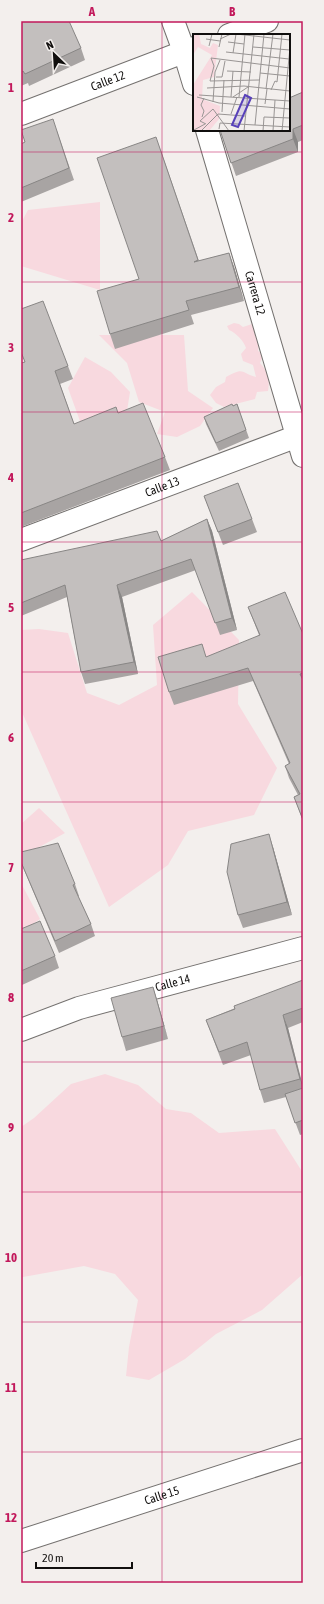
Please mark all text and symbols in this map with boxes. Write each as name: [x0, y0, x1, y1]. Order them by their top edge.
text: A: [88, 4, 96, 19]
text: B: [229, 4, 236, 19]
north arrow: [34, 34, 74, 74]
inset map: [193, 34, 290, 131]
text: N: [44, 38, 55, 52]
street label: Calle 12: [89, 68, 127, 94]
text: 1: [8, 80, 14, 95]
text: 2: [8, 210, 14, 225]
street label: Carrera 12: [242, 269, 268, 317]
text: 3: [8, 340, 14, 355]
text: 4: [7, 470, 14, 485]
street label: Calle 13: [143, 474, 181, 500]
text: 5: [8, 600, 14, 615]
text: 6: [8, 730, 14, 745]
text: 7: [8, 860, 14, 875]
street label: Calle 14: [154, 971, 192, 994]
text: 8: [8, 990, 14, 1005]
text: 9: [8, 1120, 14, 1135]
text: 10: [5, 1250, 17, 1265]
text: 11: [5, 1380, 17, 1395]
street label: Calle 15: [143, 1483, 181, 1508]
text: 12: [5, 1510, 17, 1525]
scale bar: [36, 1544, 132, 1570]
text: 20 m: [42, 1551, 64, 1565]

